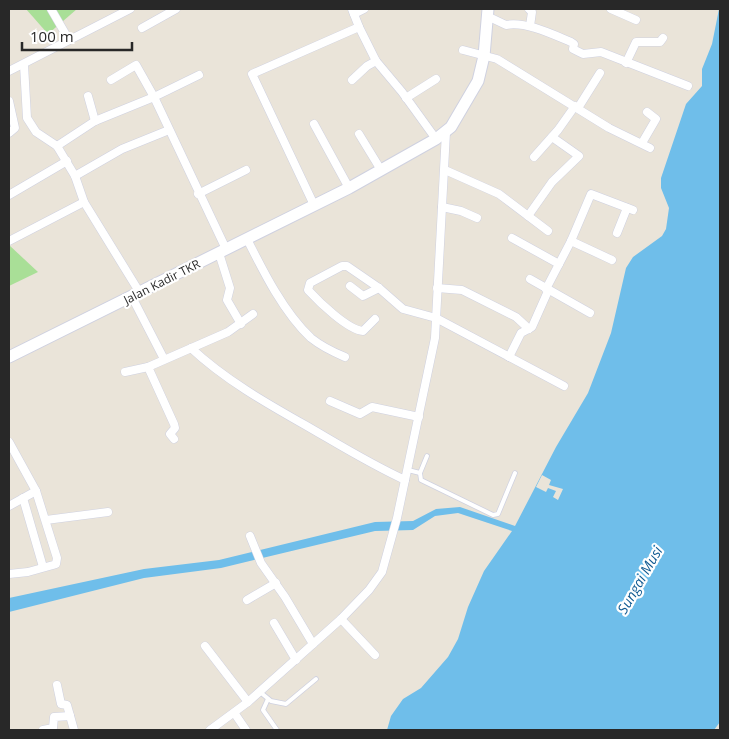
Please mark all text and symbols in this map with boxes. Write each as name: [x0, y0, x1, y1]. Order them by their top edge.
scale bar: [22, 20, 132, 52]
text: 100 m: [30, 26, 74, 46]
street label: Jalan Kadir TKR: [120, 255, 204, 309]
water label: Sungai Musi: [613, 542, 667, 617]

